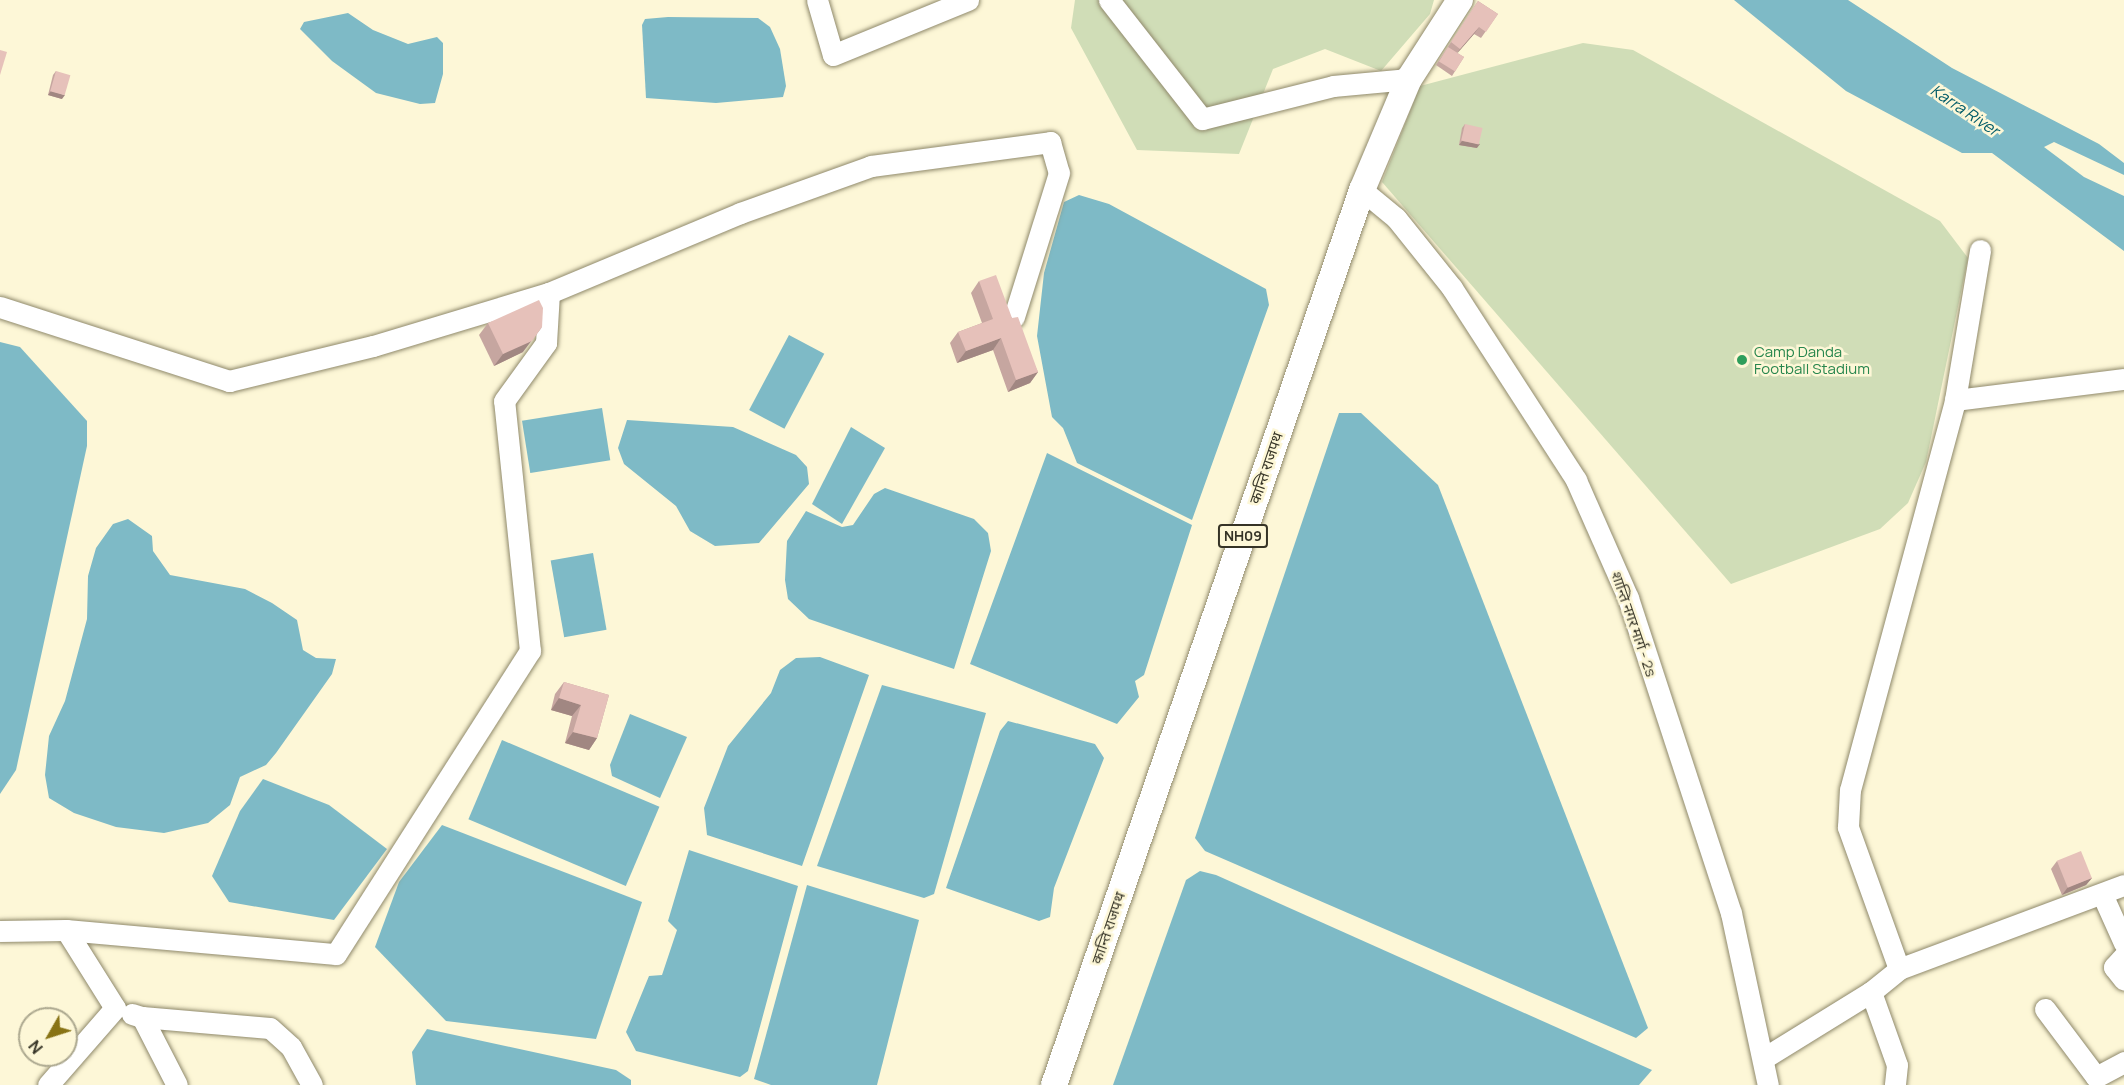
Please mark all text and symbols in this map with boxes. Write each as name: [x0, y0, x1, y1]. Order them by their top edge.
water label: Karra River: [1927, 80, 2003, 140]
place label: Camp Danda Football Stadium: [1754, 342, 1870, 377]
marker: Camp Danda Football Stadium: [1735, 353, 1749, 367]
street label: कान्ति राजपथ: [1245, 430, 1287, 506]
road number: NH09: [1218, 525, 1268, 547]
street label: शान्ति नगर मार्ग - 2s: [1608, 569, 1660, 679]
street label: कान्ति राजपथ: [1087, 890, 1129, 966]
north arrow: [18, 1007, 78, 1067]
text: N: [23, 1036, 48, 1058]

